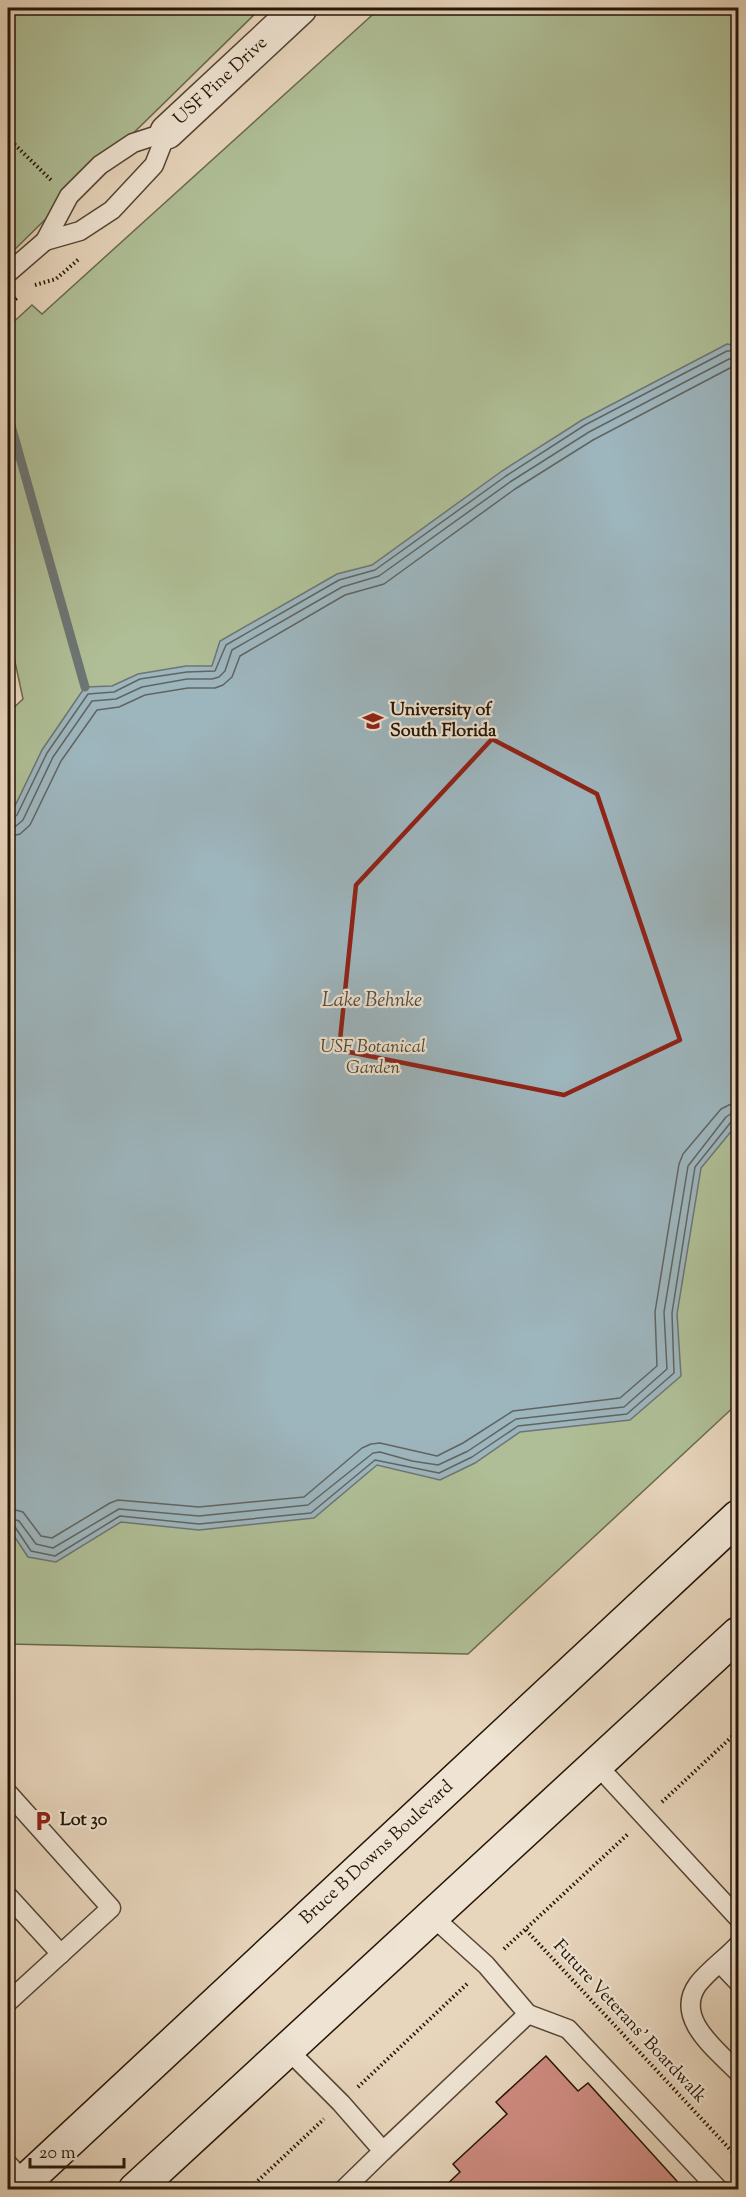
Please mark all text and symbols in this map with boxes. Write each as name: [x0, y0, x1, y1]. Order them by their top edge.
street label: USF Pine Drive: [168, 31, 274, 132]
place label: University of South Florida: [390, 698, 497, 745]
school or university icon: University of South Florida: [361, 709, 385, 733]
water label: Lake Behnke: [322, 987, 422, 1016]
park label: USF Botanical Garden: [320, 1035, 426, 1082]
street label: Bruce B Downs Boulevard: [295, 1775, 460, 1931]
place label: Lot 30: [60, 1808, 108, 1834]
parking icon: Lot 30: [31, 1809, 55, 1833]
street label: Future Veterans' Boardwalk: [546, 1934, 712, 2110]
scale bar: [30, 2131, 124, 2169]
text: 20 m: [39, 2141, 76, 2167]

